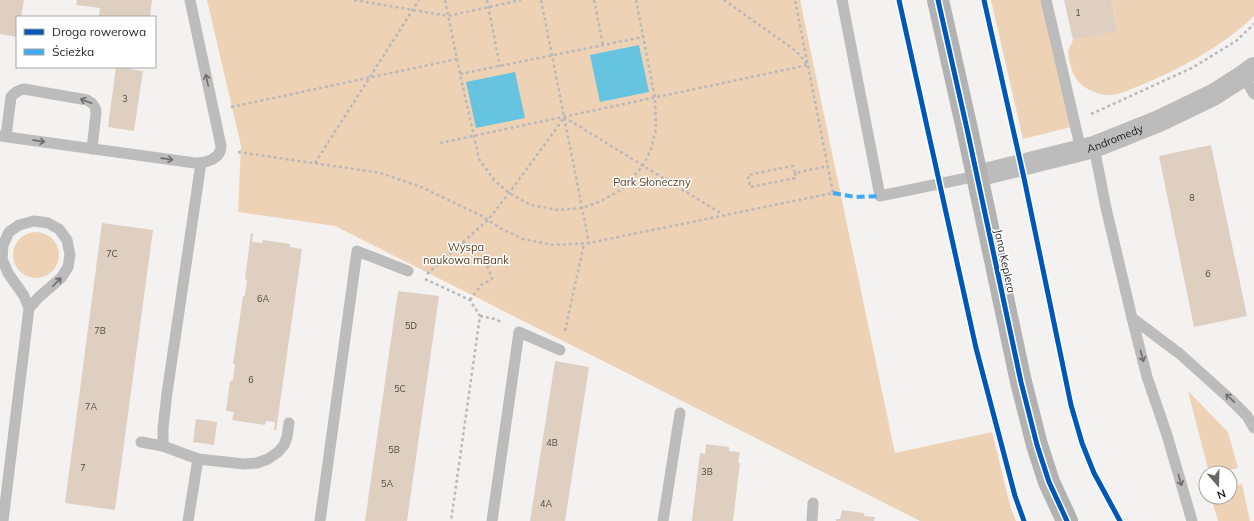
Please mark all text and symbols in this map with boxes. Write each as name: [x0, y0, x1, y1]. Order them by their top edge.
house number: 1: [1075, 7, 1081, 18]
legend: [16, 16, 156, 68]
text: Droga rowerowa: [52, 24, 146, 39]
text: Ścieżka: [52, 44, 94, 59]
one-way arrow: [203, 74, 211, 87]
house number: 3: [122, 93, 128, 104]
one-way arrow: [81, 97, 93, 105]
street label: Andromedy: [1085, 121, 1145, 156]
one-way arrow: [32, 137, 45, 145]
one-way arrow: [160, 155, 173, 163]
park label: Park Słoneczny: [613, 175, 691, 189]
house number: 8: [1189, 192, 1195, 203]
street label: Jana Keplera: [991, 228, 1019, 294]
park label: Wyspa naukowa mBank: [423, 240, 509, 267]
house number: 7C: [106, 248, 118, 259]
house number: 6: [1205, 268, 1211, 279]
one-way arrow: [53, 277, 62, 287]
house number: 6A: [257, 293, 269, 304]
house number: 5D: [405, 320, 417, 331]
house number: 7B: [94, 325, 106, 336]
one-way arrow: [1138, 349, 1146, 362]
house number: 6: [248, 374, 254, 385]
house number: 5C: [394, 383, 406, 394]
one-way arrow: [1225, 394, 1235, 403]
house number: 7A: [85, 401, 97, 412]
house number: 4B: [546, 437, 558, 448]
house number: 5B: [388, 444, 400, 455]
house number: 7: [80, 462, 86, 473]
north arrow: [1198, 465, 1238, 505]
house number: 3B: [701, 466, 713, 477]
one-way arrow: [1177, 473, 1184, 486]
house number: 5A: [381, 478, 393, 489]
text: N: [1215, 486, 1228, 502]
house number: 4A: [540, 498, 552, 509]

